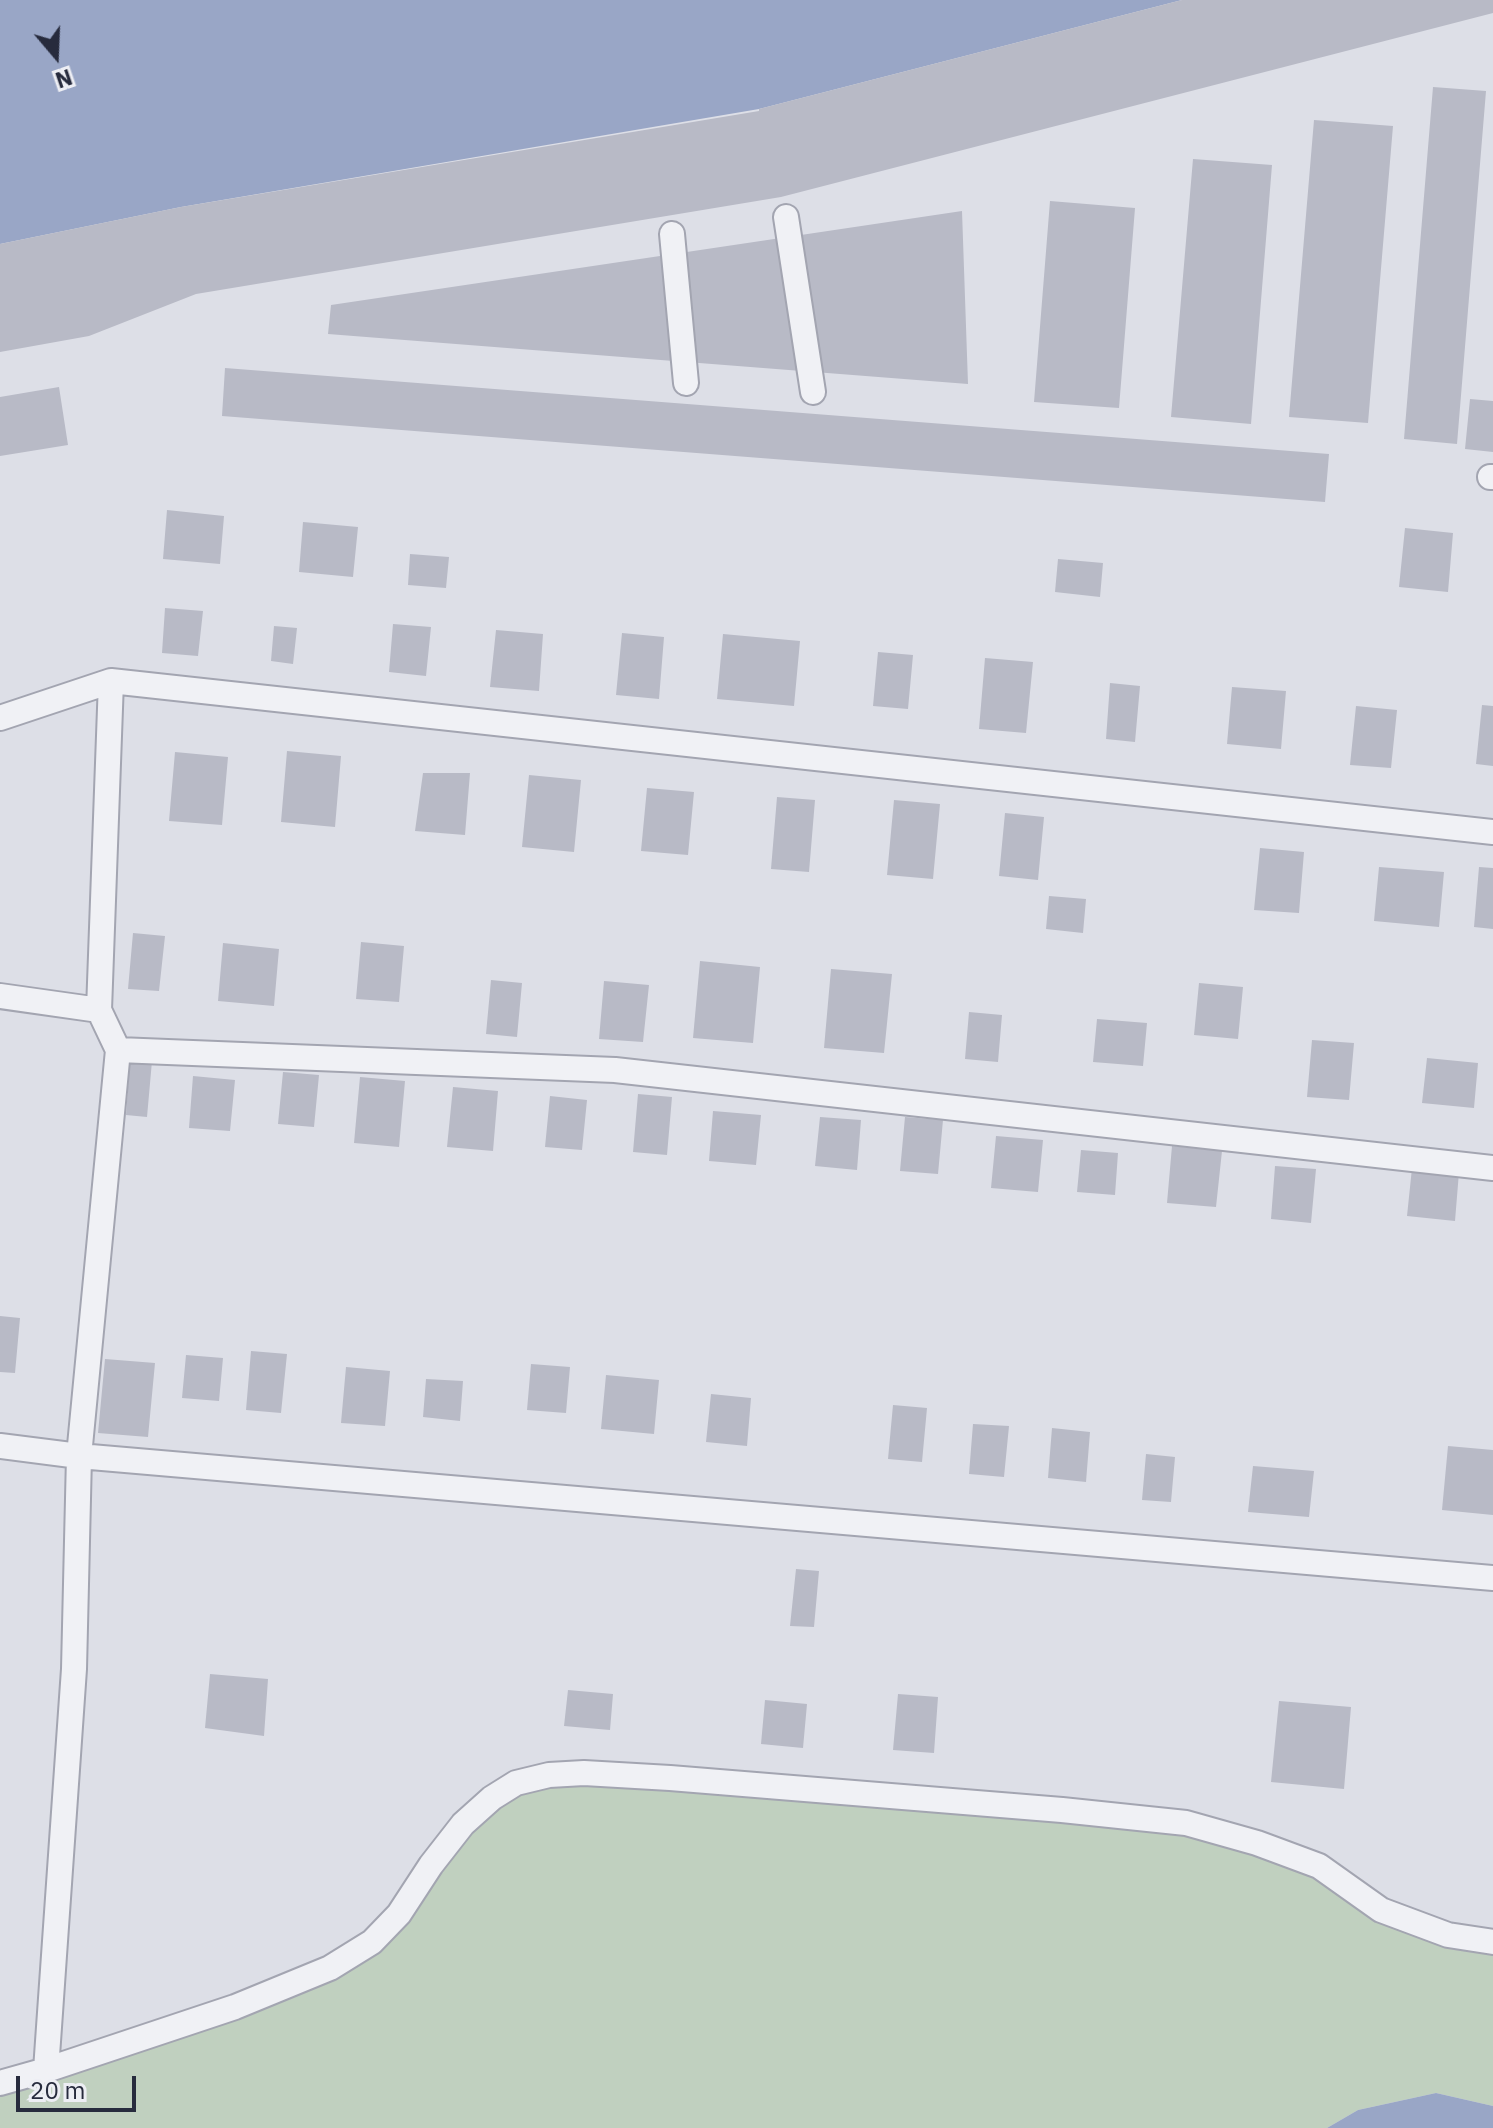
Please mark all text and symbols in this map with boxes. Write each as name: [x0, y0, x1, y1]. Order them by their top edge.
north arrow: [16, 16, 96, 96]
text: N: [52, 63, 76, 95]
scale bar: [20, 2060, 140, 2110]
text: 20 m: [30, 2074, 85, 2106]

